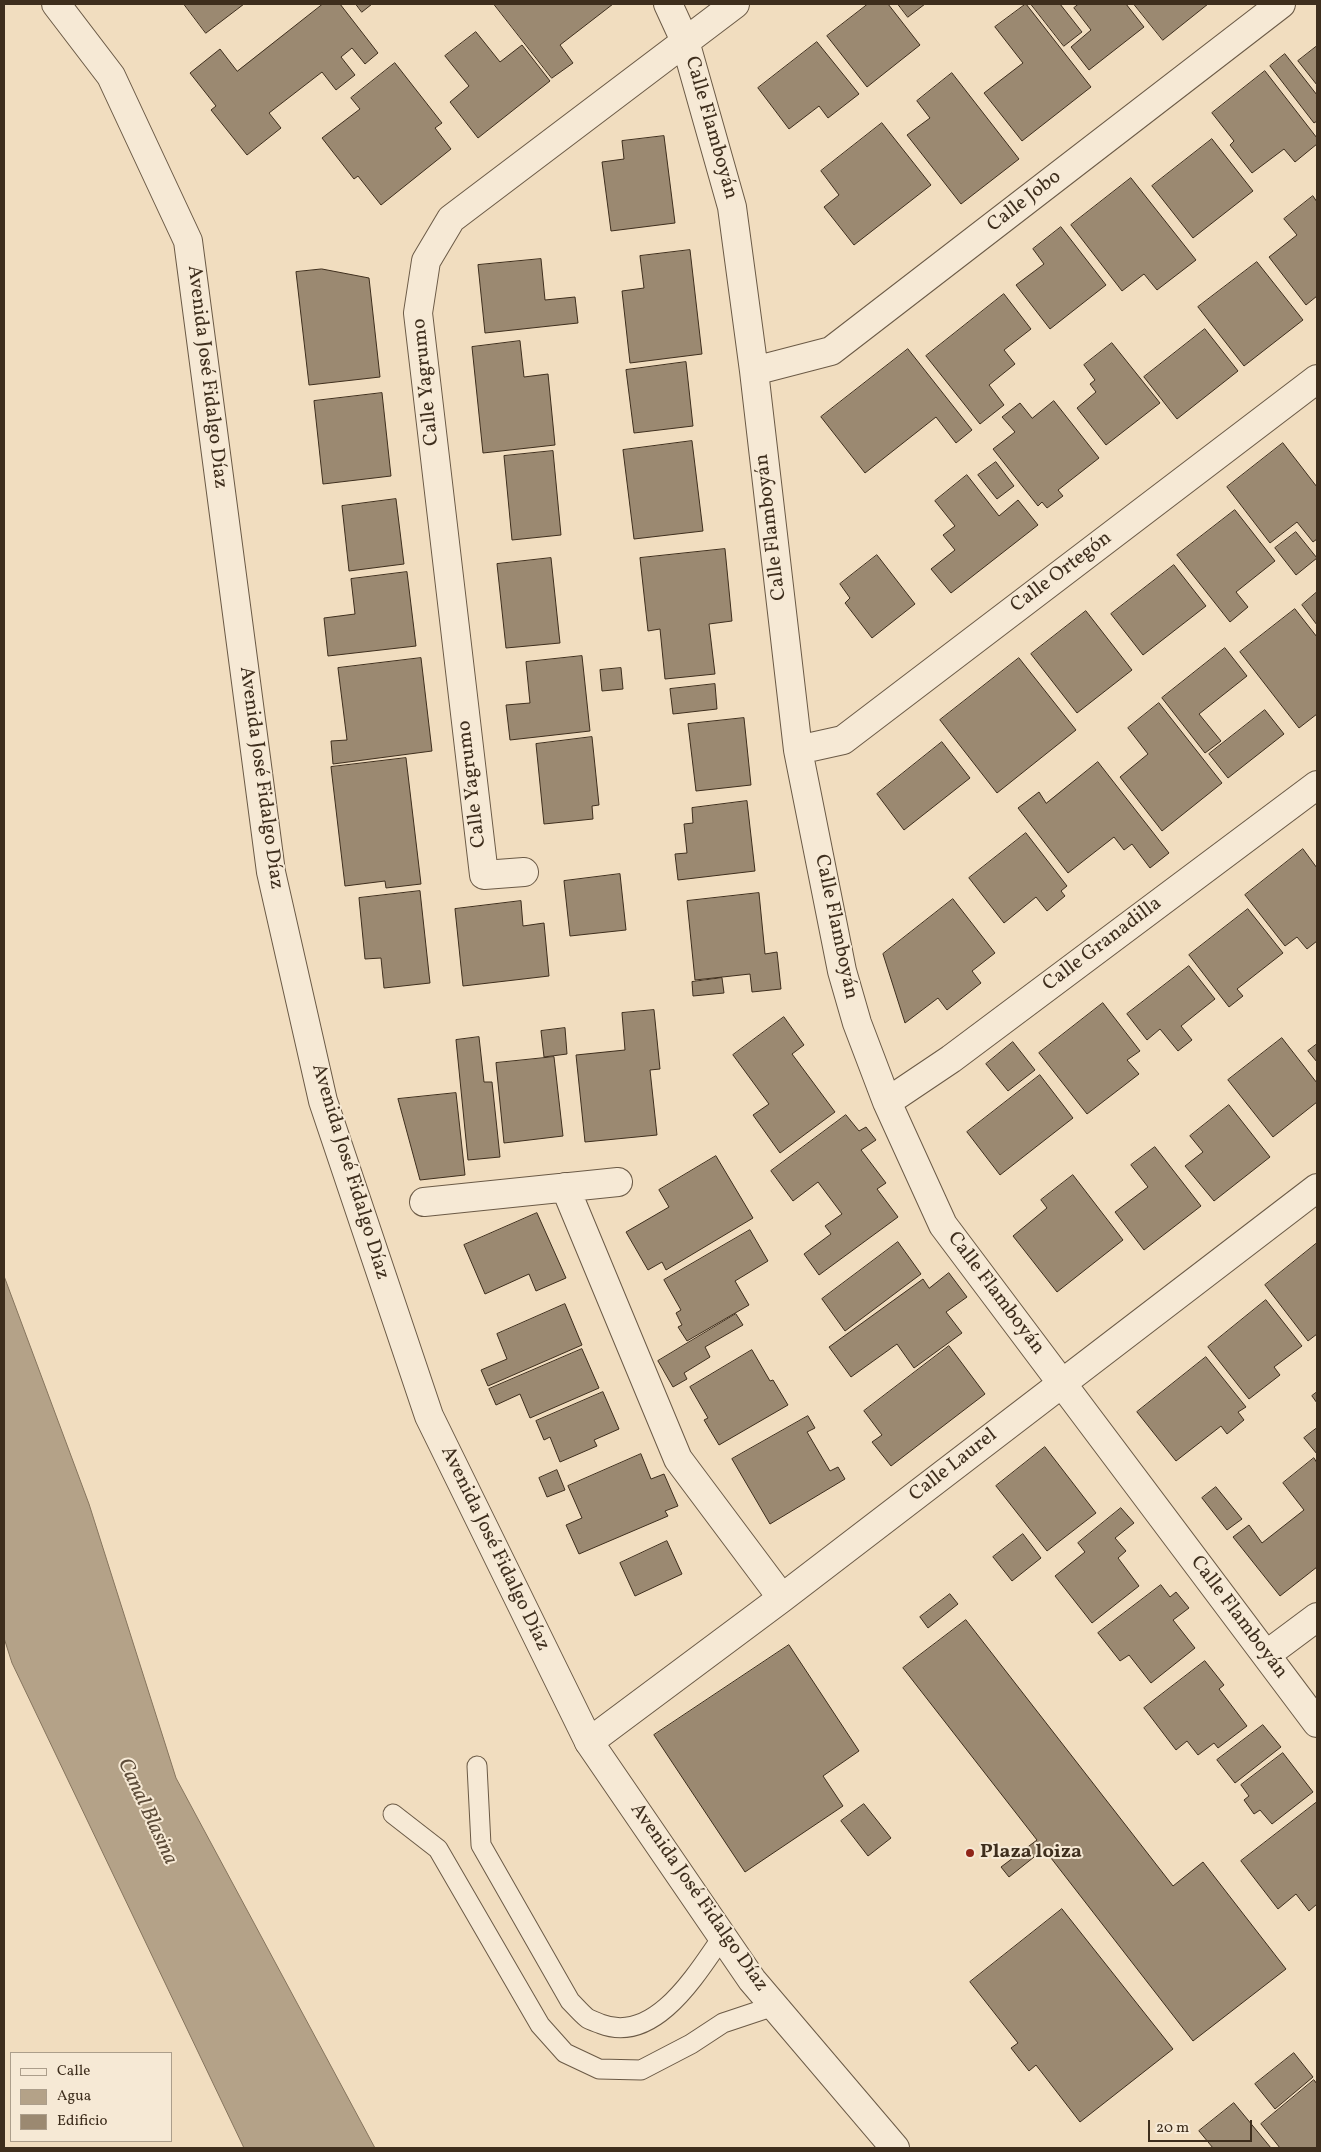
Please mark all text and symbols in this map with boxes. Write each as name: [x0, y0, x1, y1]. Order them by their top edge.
street label: Calle Flamboyán: [678, 54, 742, 202]
street label: Calle Jobo: [983, 166, 1067, 238]
street label: Avenida José Fidalgo Díaz: [180, 264, 232, 490]
street label: Calle Yagrumo: [408, 317, 446, 447]
street label: Calle Flamboyán: [751, 452, 793, 602]
street label: Calle Ortegón: [1007, 527, 1117, 619]
street label: Avenida José Fidalgo Díaz: [232, 665, 288, 891]
street label: Calle Yagrumo: [453, 719, 493, 849]
street label: Calle Flamboyán: [808, 852, 862, 1002]
street label: Calle Granadilla: [1039, 893, 1167, 997]
street label: Avenida José Fidalgo Díaz: [305, 1061, 393, 1283]
street label: Calle Flamboyán: [941, 1228, 1049, 1360]
street label: Calle Laurel: [905, 1424, 1003, 1508]
street label: Avenida José Fidalgo Díaz: [434, 1443, 554, 1655]
street label: Calle Flamboyán: [1184, 1552, 1292, 1684]
water label: Canal Blasina: [110, 1755, 182, 1869]
street label: Avenida José Fidalgo Díaz: [624, 1799, 772, 1997]
place label: Plaza loiza: [980, 1841, 1082, 1865]
marker: Plaza loiza: [964, 1847, 976, 1859]
legend: [10, 2052, 172, 2142]
text: Calle: [57, 2061, 90, 2082]
text: Agua: [57, 2086, 91, 2107]
scale bar: [1151, 2110, 1255, 2142]
text: Edificio: [57, 2111, 108, 2132]
text: 20 m: [1156, 2118, 1189, 2139]

